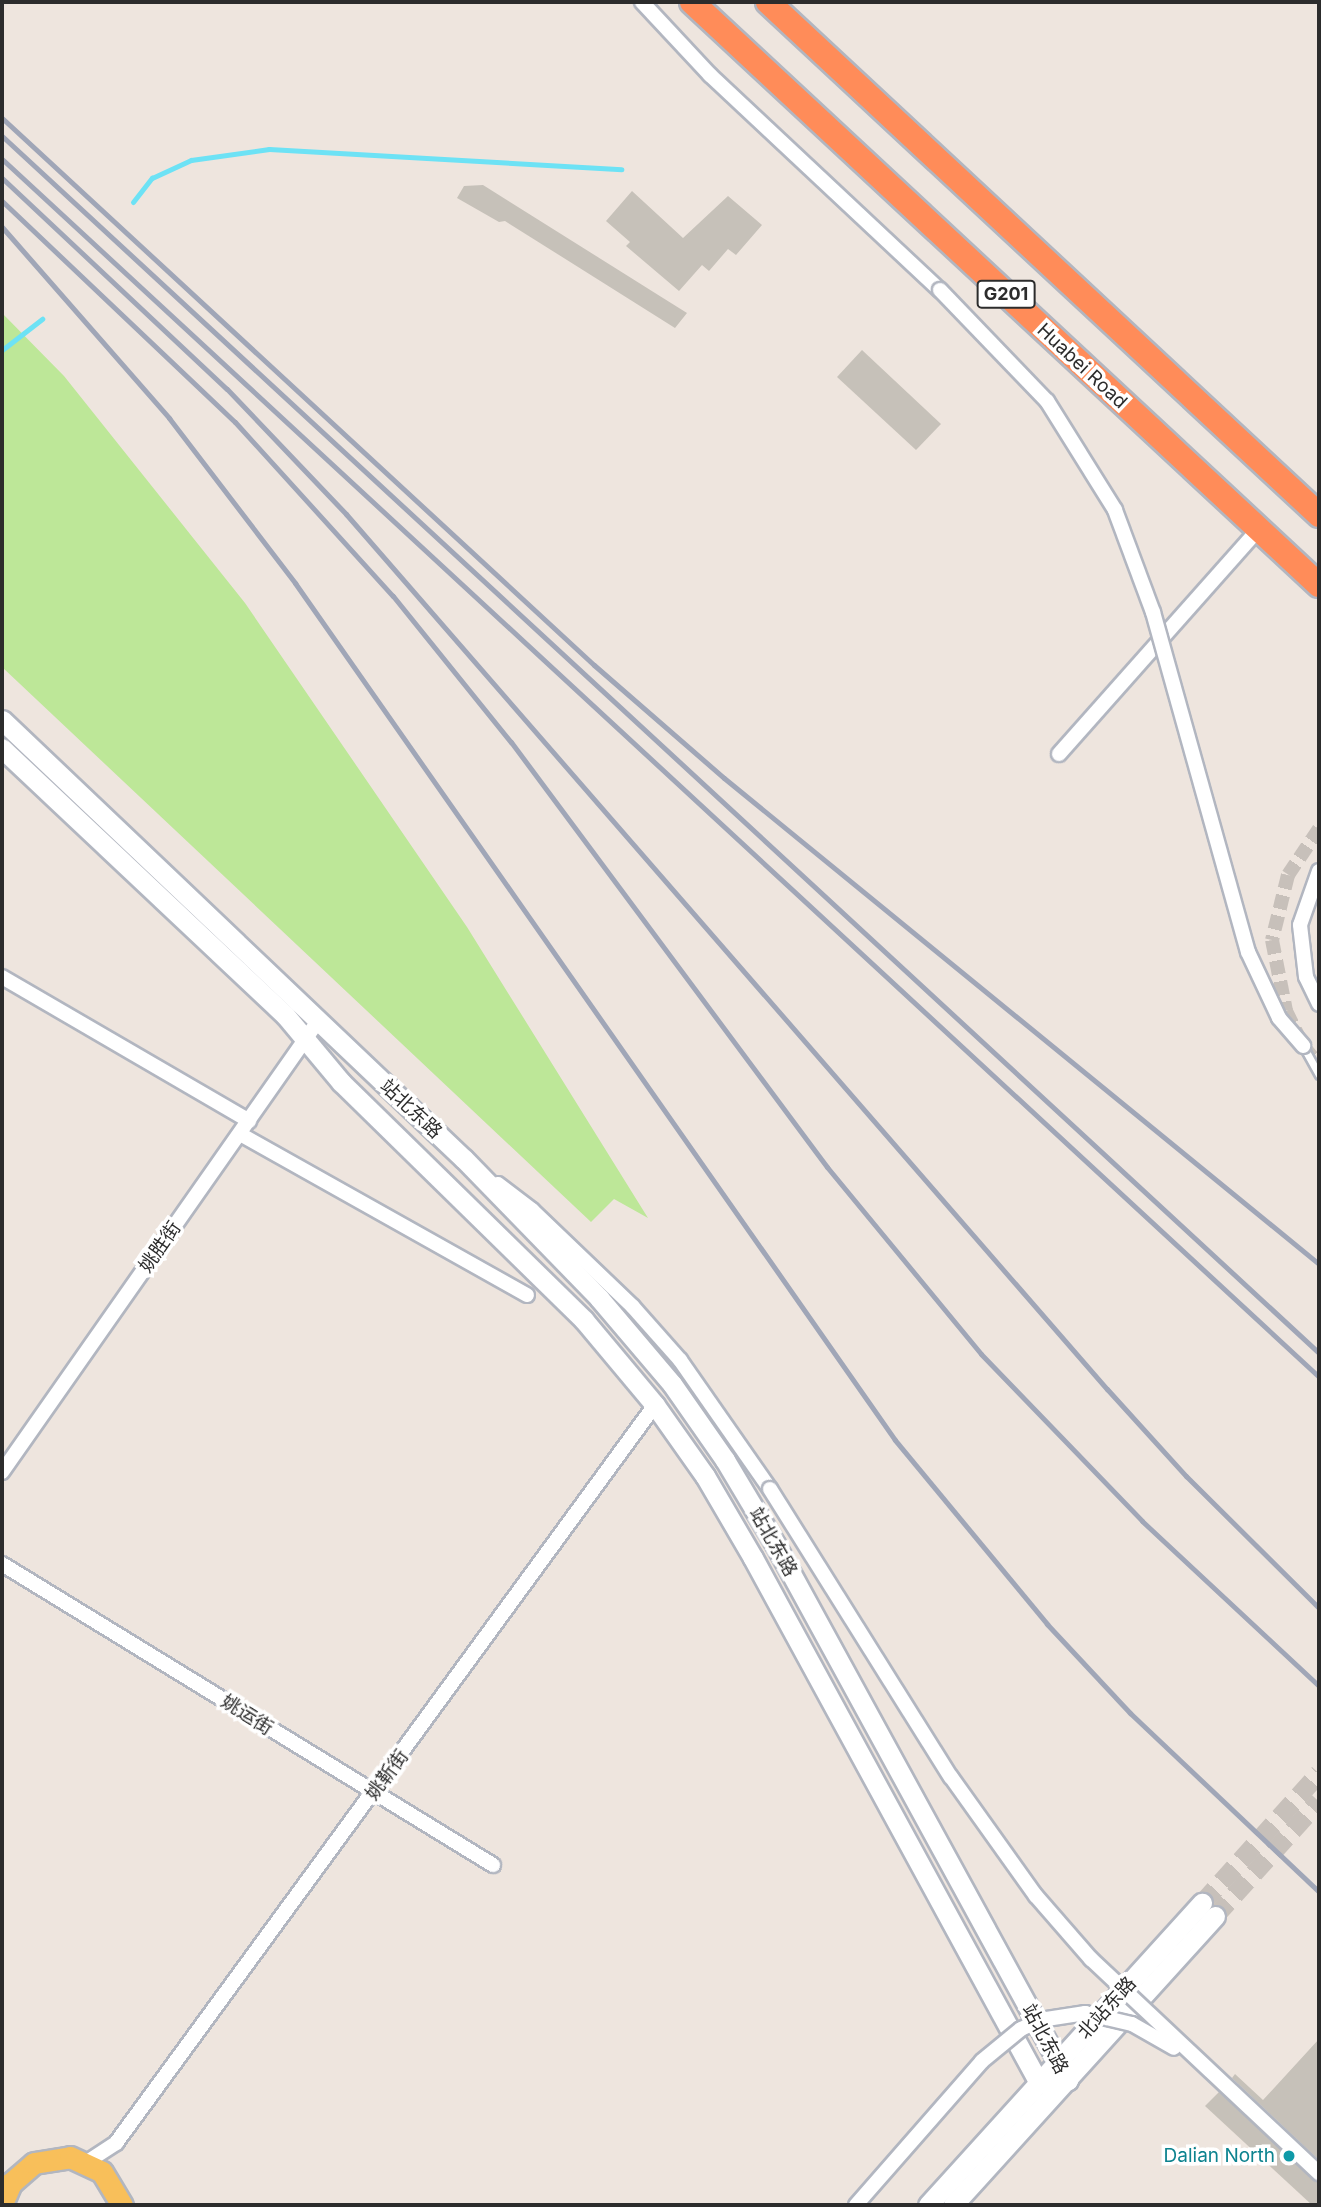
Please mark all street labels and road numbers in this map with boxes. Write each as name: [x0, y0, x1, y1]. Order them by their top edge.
road number: G201: [976, 280, 1036, 308]
street label: Huabei Road: [1032, 319, 1132, 413]
street label: 站北东路: [375, 1075, 447, 1143]
street label: 姚胜街: [134, 1217, 186, 1277]
street label: 站北东路: [744, 1503, 802, 1581]
street label: 姚运街: [217, 1690, 277, 1740]
street label: 姚靳街: [361, 1745, 413, 1805]
street label: 北站东路: [1073, 1972, 1141, 2044]
street label: 站北东路: [1017, 2000, 1073, 2078]

